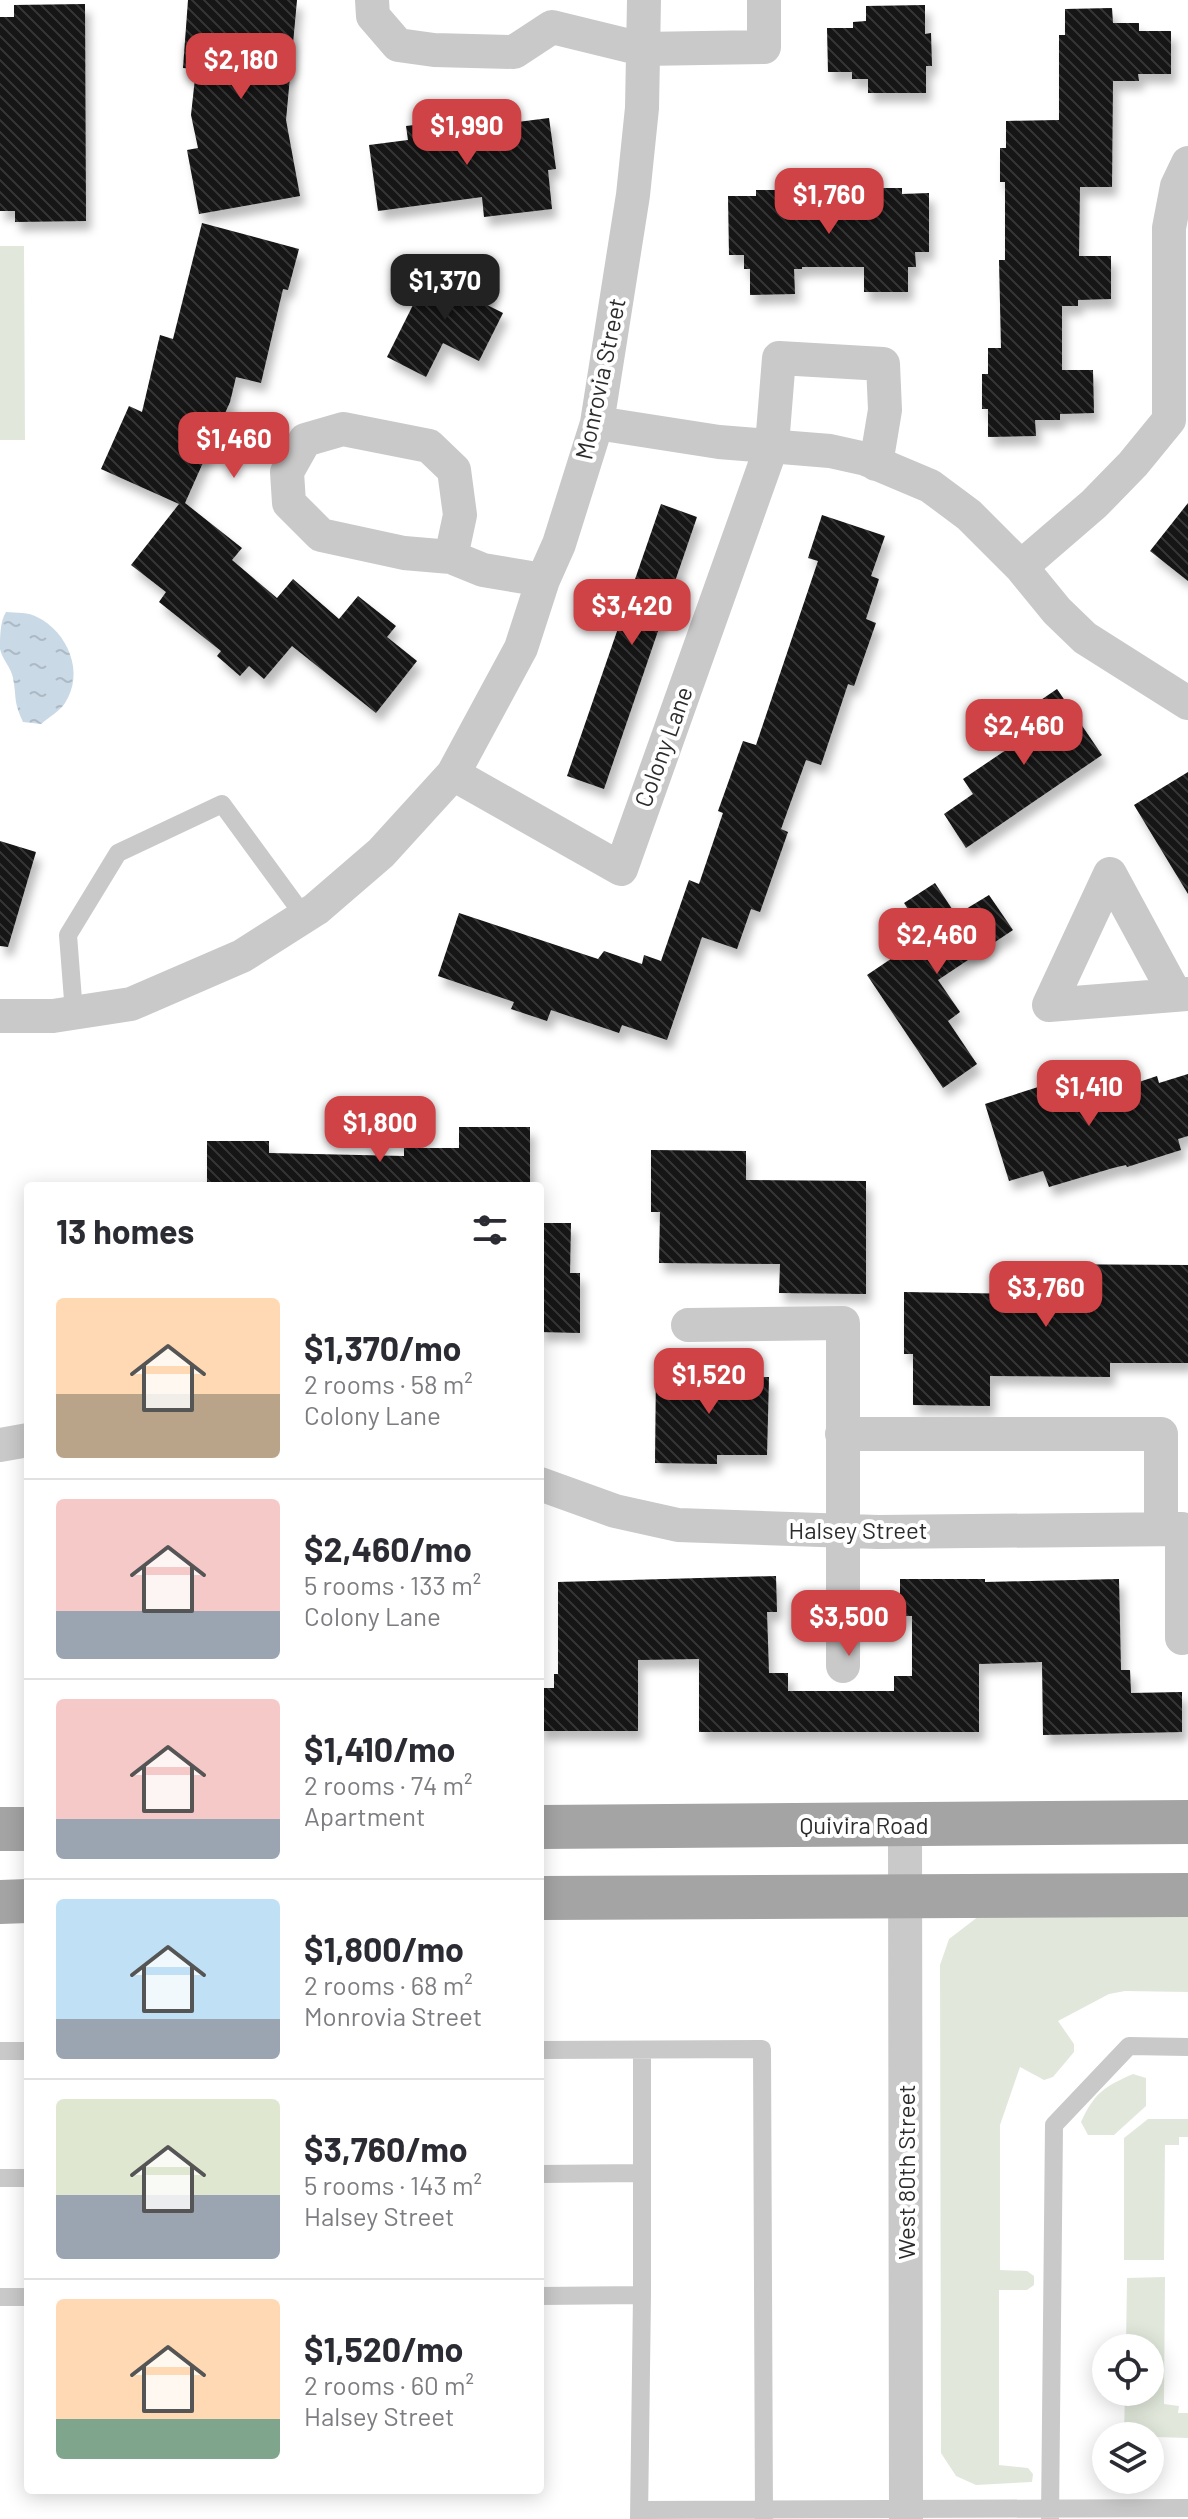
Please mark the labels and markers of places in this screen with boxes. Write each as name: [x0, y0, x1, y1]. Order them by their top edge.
pin: $2,180: [176, 33, 306, 101]
pin: $1,990: [402, 99, 532, 167]
pin: $1,760: [764, 168, 894, 236]
pin: $1,370: [380, 254, 510, 322]
pin: $1,460: [169, 412, 299, 480]
pin: $3,420: [567, 579, 697, 647]
pin: $2,460: [959, 699, 1089, 767]
pin: $2,460: [872, 908, 1002, 976]
pin: $1,410: [1024, 1060, 1154, 1128]
pin: $1,800: [315, 1096, 445, 1164]
pin: $3,760: [981, 1261, 1111, 1329]
pin: $1,520: [644, 1348, 774, 1416]
pin: $3,500: [784, 1590, 914, 1658]

